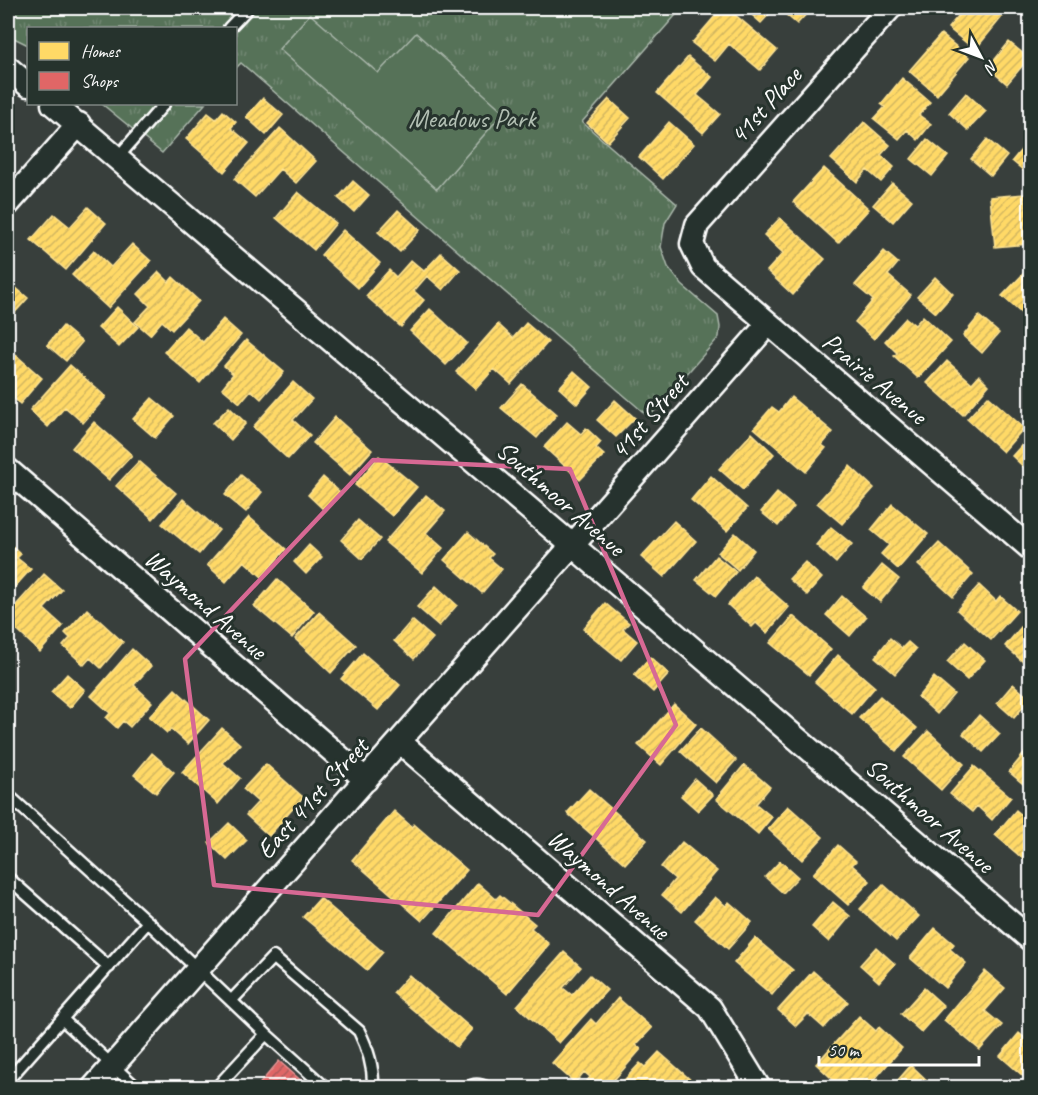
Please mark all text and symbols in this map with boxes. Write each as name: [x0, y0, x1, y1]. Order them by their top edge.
legend: [27, 27, 237, 105]
north arrow: [951, 27, 1011, 87]
text: Homes: [81, 40, 121, 62]
text: N: [979, 56, 1002, 79]
street label: 41st Place: [722, 59, 810, 151]
text: Shops: [81, 70, 120, 92]
park label: Meadows Park: [409, 102, 537, 135]
street label: Prairie Avenue: [816, 325, 936, 433]
street label: 41st Street: [603, 365, 697, 466]
street label: Southmoor Avenue: [489, 433, 634, 565]
street label: Waymond Avenue: [138, 542, 275, 668]
street label: East 41st Street: [249, 729, 377, 866]
street label: Southmoor Avenue: [858, 750, 1003, 882]
street label: Waymond Avenue: [541, 822, 678, 948]
scale bar: [819, 1029, 980, 1067]
text: 50 m: [828, 1039, 861, 1061]

